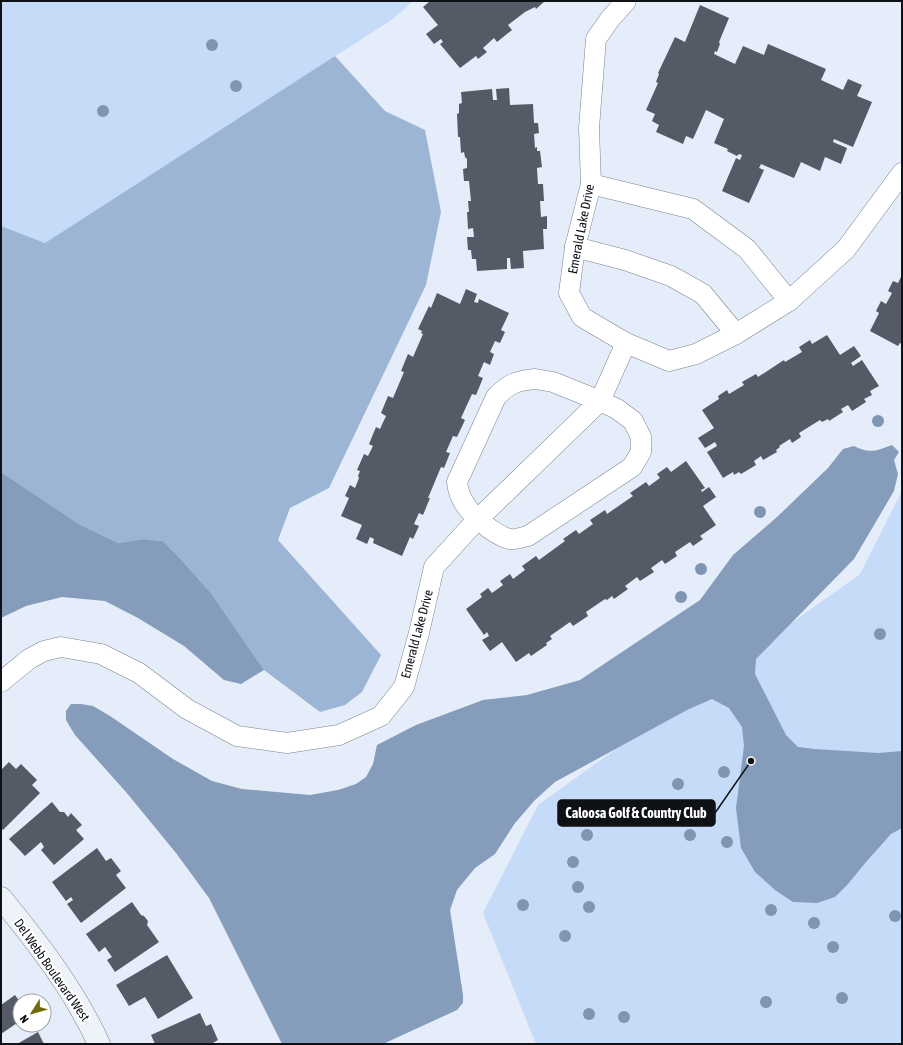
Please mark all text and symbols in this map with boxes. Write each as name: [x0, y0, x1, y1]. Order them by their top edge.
street label: Emerald Lake Drive: [565, 183, 597, 275]
street label: Emerald Lake Drive: [398, 588, 436, 680]
callout: Caloosa Golf & Country Club: [558, 800, 715, 826]
text: Caloosa Golf & Country Club: [565, 805, 707, 821]
street label: Del Webb Boulevard West: [11, 916, 93, 1024]
north arrow: [12, 993, 52, 1033]
text: N: [17, 1013, 31, 1025]

